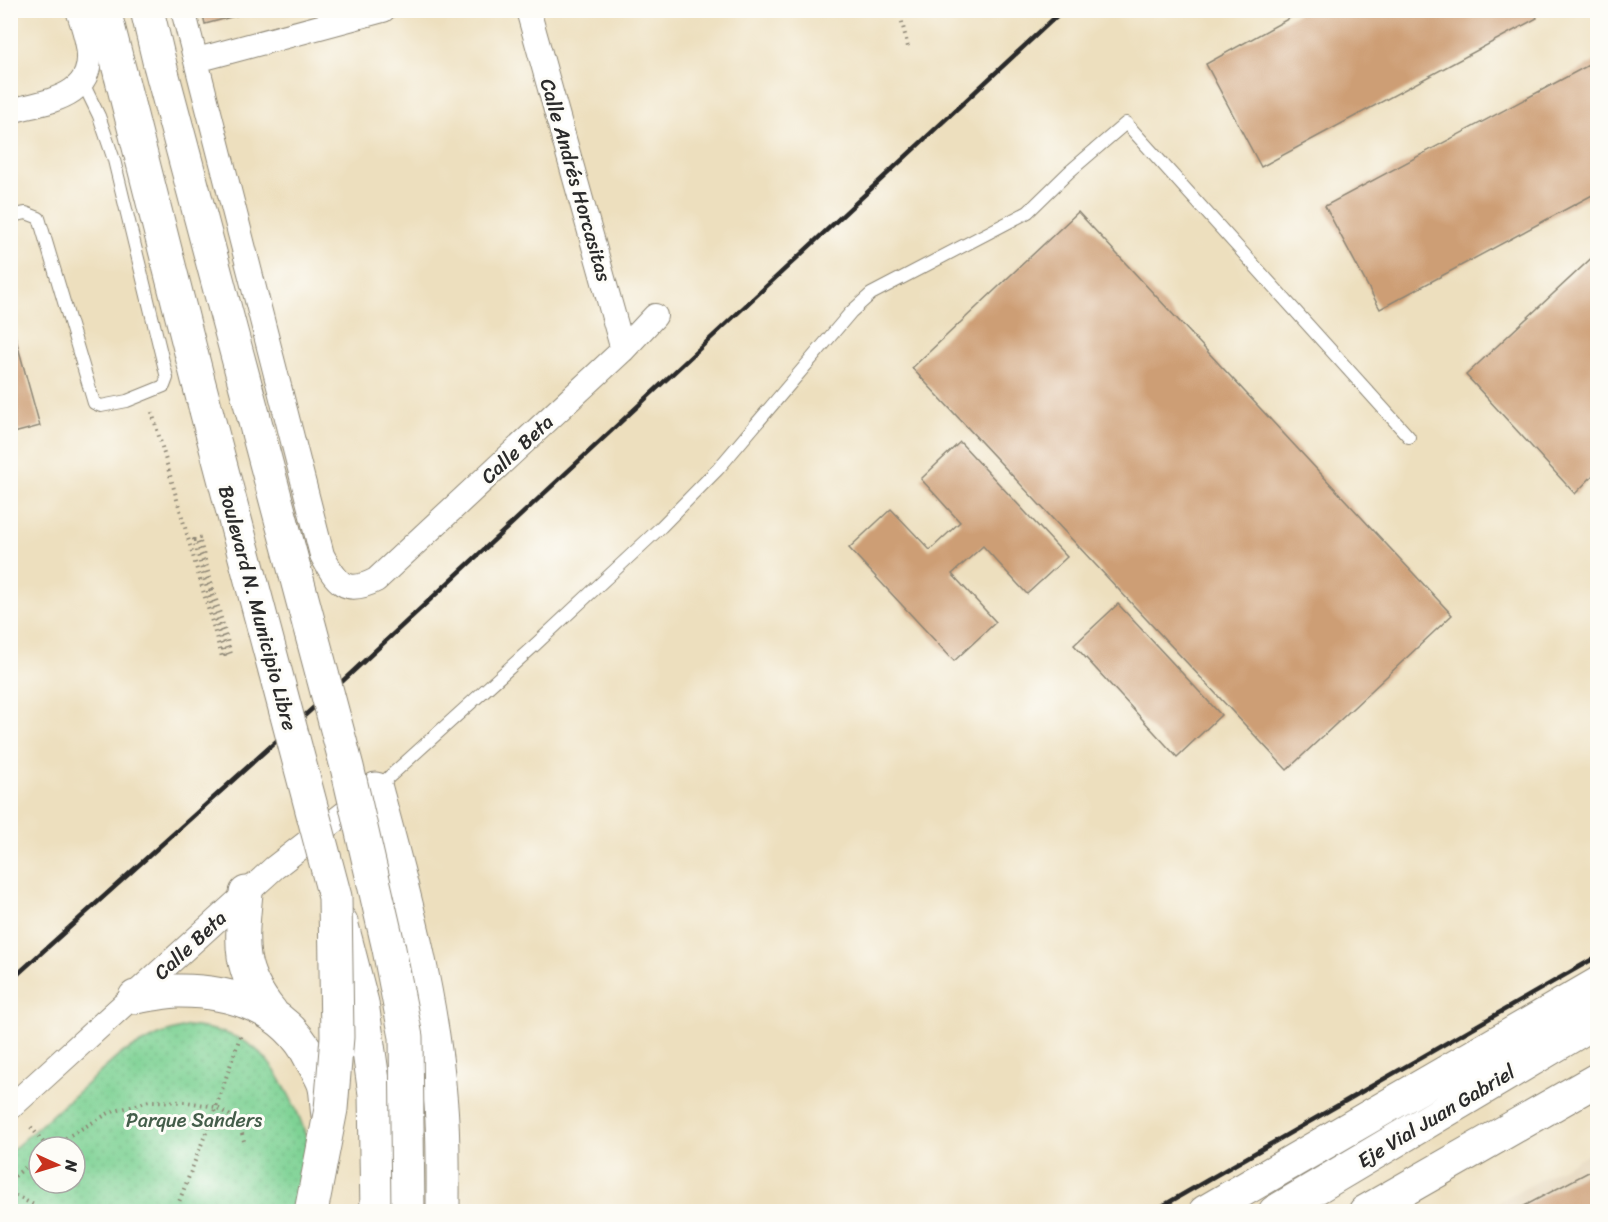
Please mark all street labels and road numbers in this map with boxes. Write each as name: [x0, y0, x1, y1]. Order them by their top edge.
street label: Calle Andrés Horcasitas: [530, 74, 622, 287]
street label: Calle Beta: [473, 406, 562, 493]
street label: Boulevard N. Municipio Libre: [208, 482, 307, 735]
street label: Calle Beta: [146, 902, 235, 989]
street label: Eje Vial Juan Gabriel: [1350, 1055, 1522, 1178]

